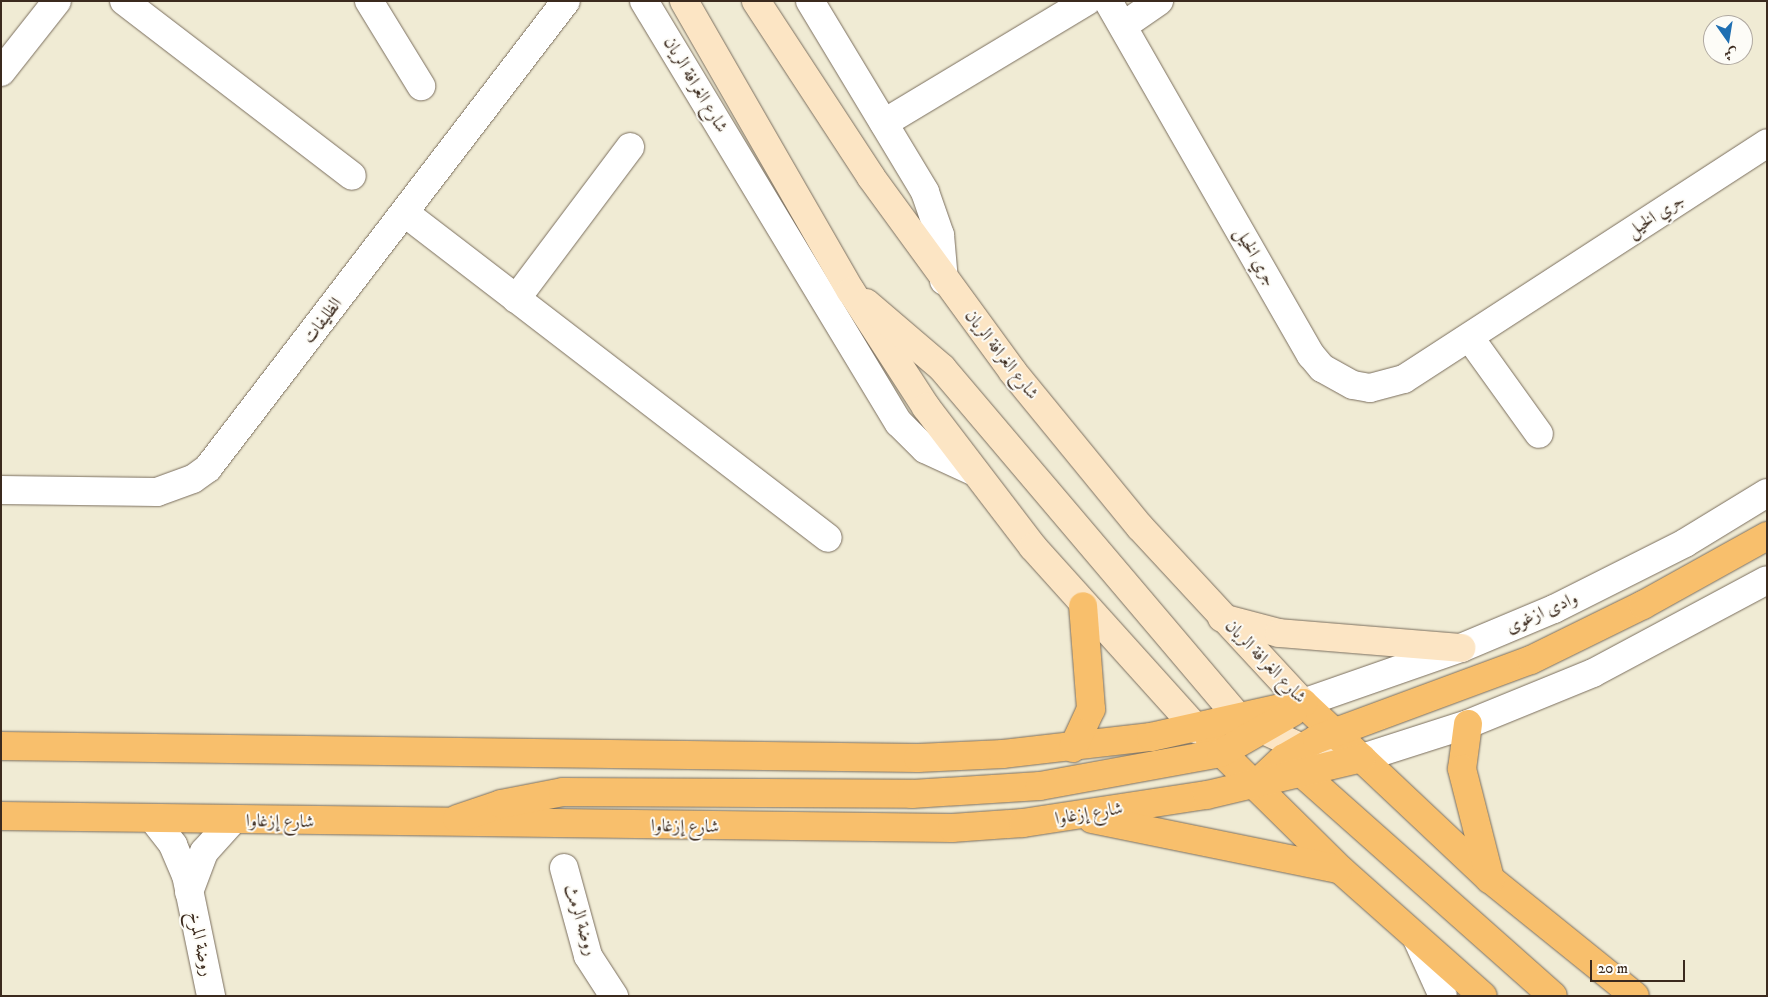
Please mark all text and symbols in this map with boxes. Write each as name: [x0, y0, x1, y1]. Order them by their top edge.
north arrow: [1703, 15, 1753, 65]
street label: شارع الغرافة الريان: [658, 33, 732, 137]
text: ش: [1722, 43, 1740, 64]
street label: جري الخيل: [1623, 189, 1689, 243]
street label: جري الخيل: [1229, 224, 1281, 290]
street label: الظليفات: [299, 294, 347, 348]
street label: شارع الغرافة الريان: [959, 306, 1043, 404]
street label: وادى ازغوى: [1503, 588, 1581, 638]
street label: شارع الغرافة الريان: [1220, 616, 1310, 708]
street label: شارع إزغاوا: [1054, 798, 1124, 830]
street label: شارع إزغاوا: [246, 811, 314, 833]
street label: شارع إزغاوا: [651, 816, 719, 838]
street label: روضة الرمث: [559, 882, 601, 958]
street label: روضة المرخ: [183, 909, 217, 979]
scale bar: [1593, 950, 1688, 982]
text: 20 m: [1598, 959, 1628, 978]

